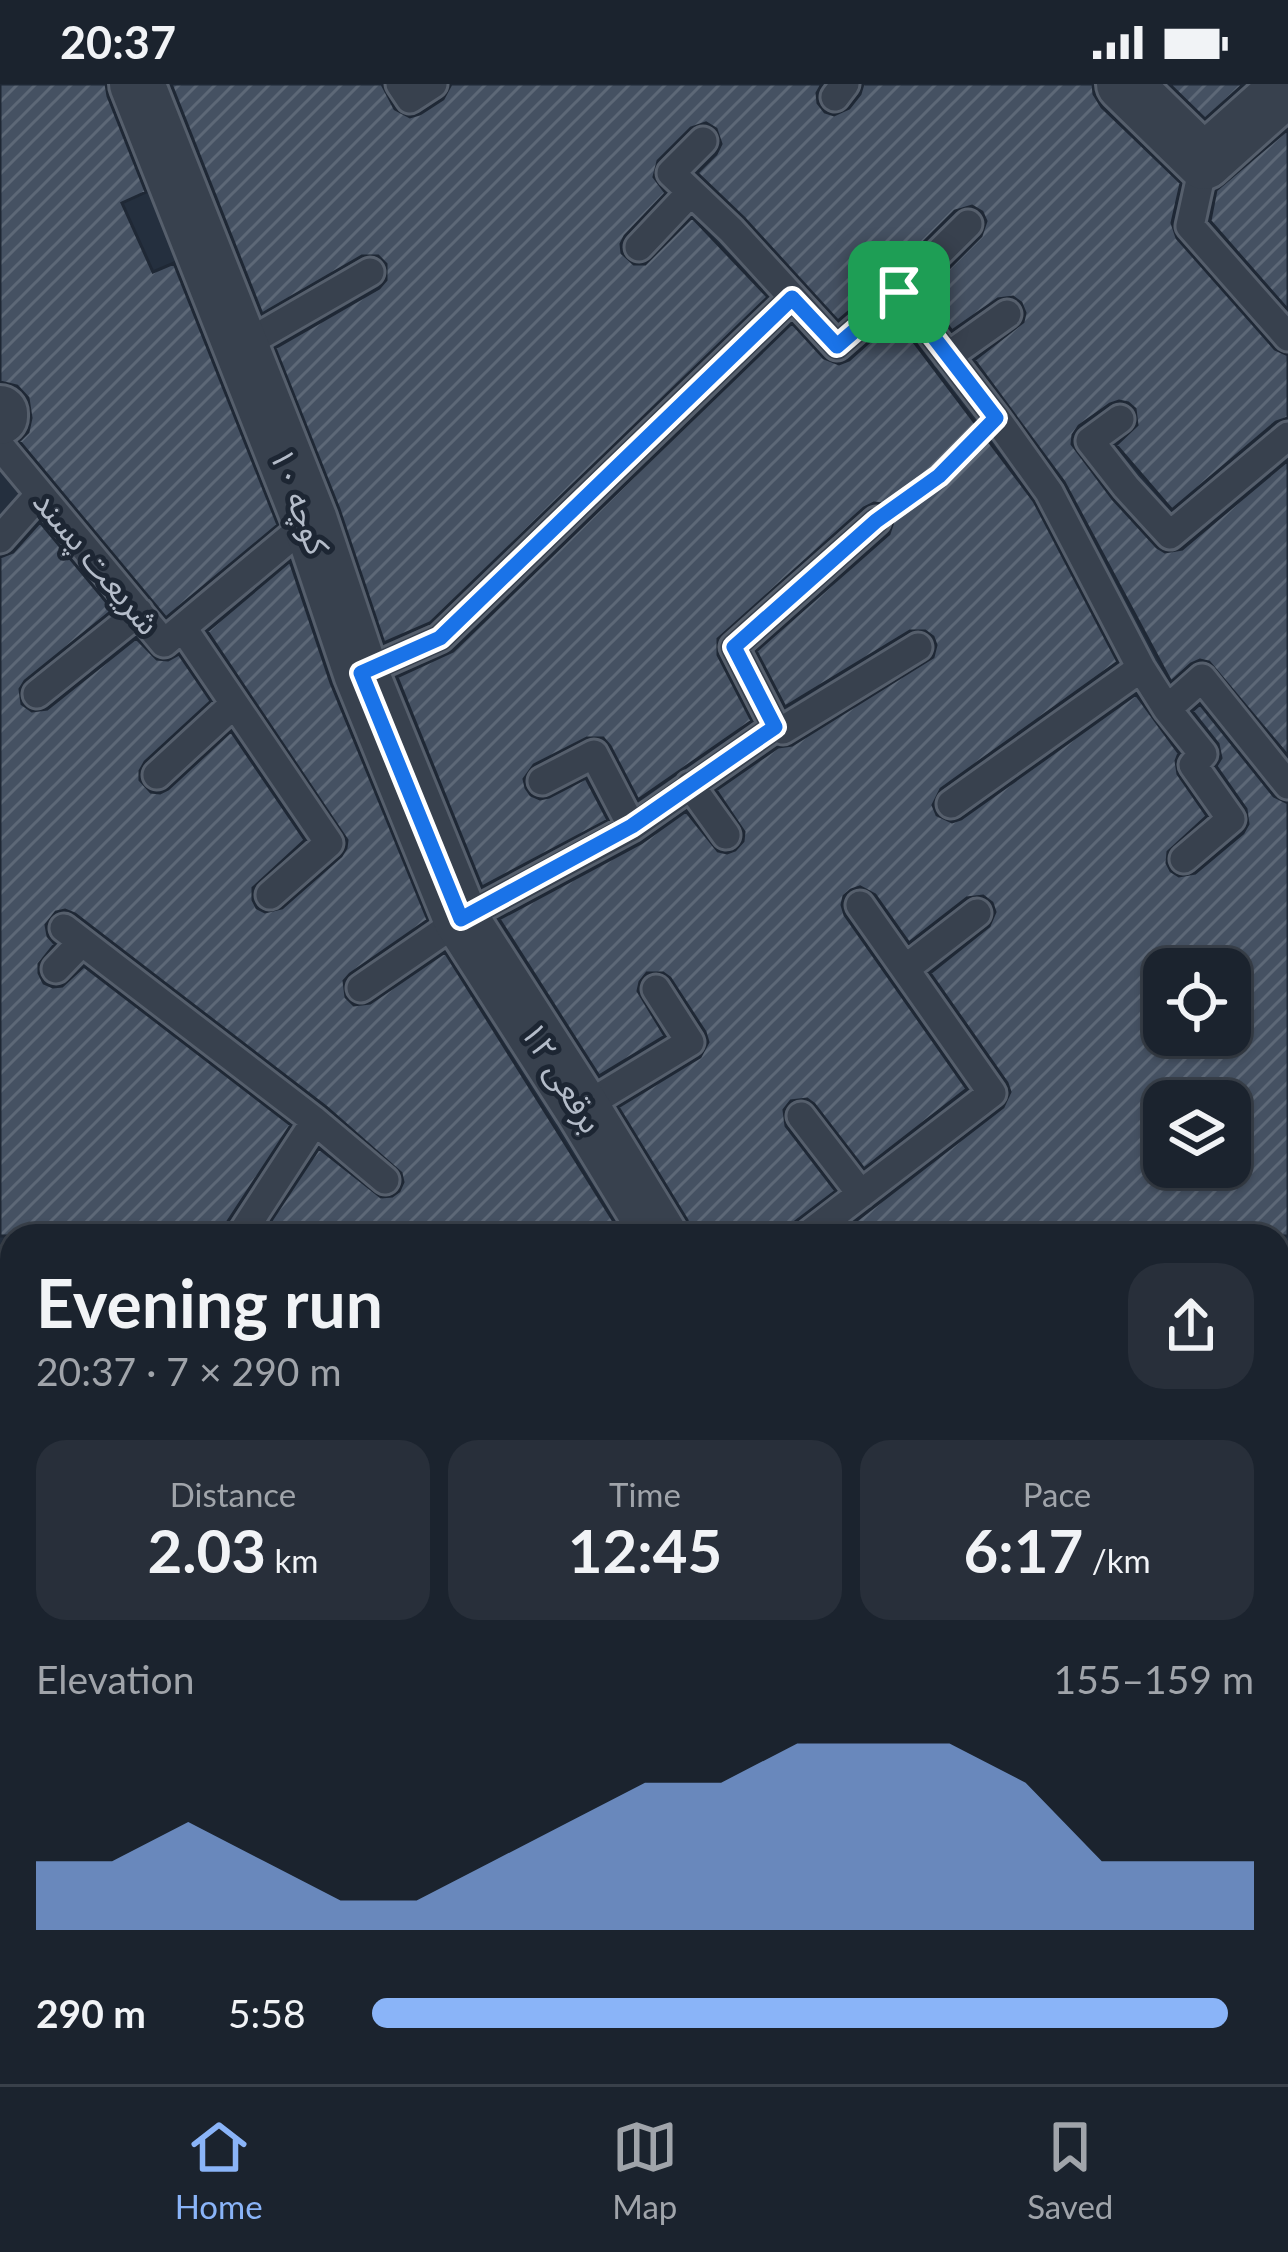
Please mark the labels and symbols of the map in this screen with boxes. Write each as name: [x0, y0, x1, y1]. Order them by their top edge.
pin: [848, 241, 950, 343]
street label: کوچه ۱۰: [260, 442, 340, 561]
street label: شریعت پسند: [23, 481, 170, 644]
street label: برقعی ۱۲: [512, 1014, 613, 1140]

